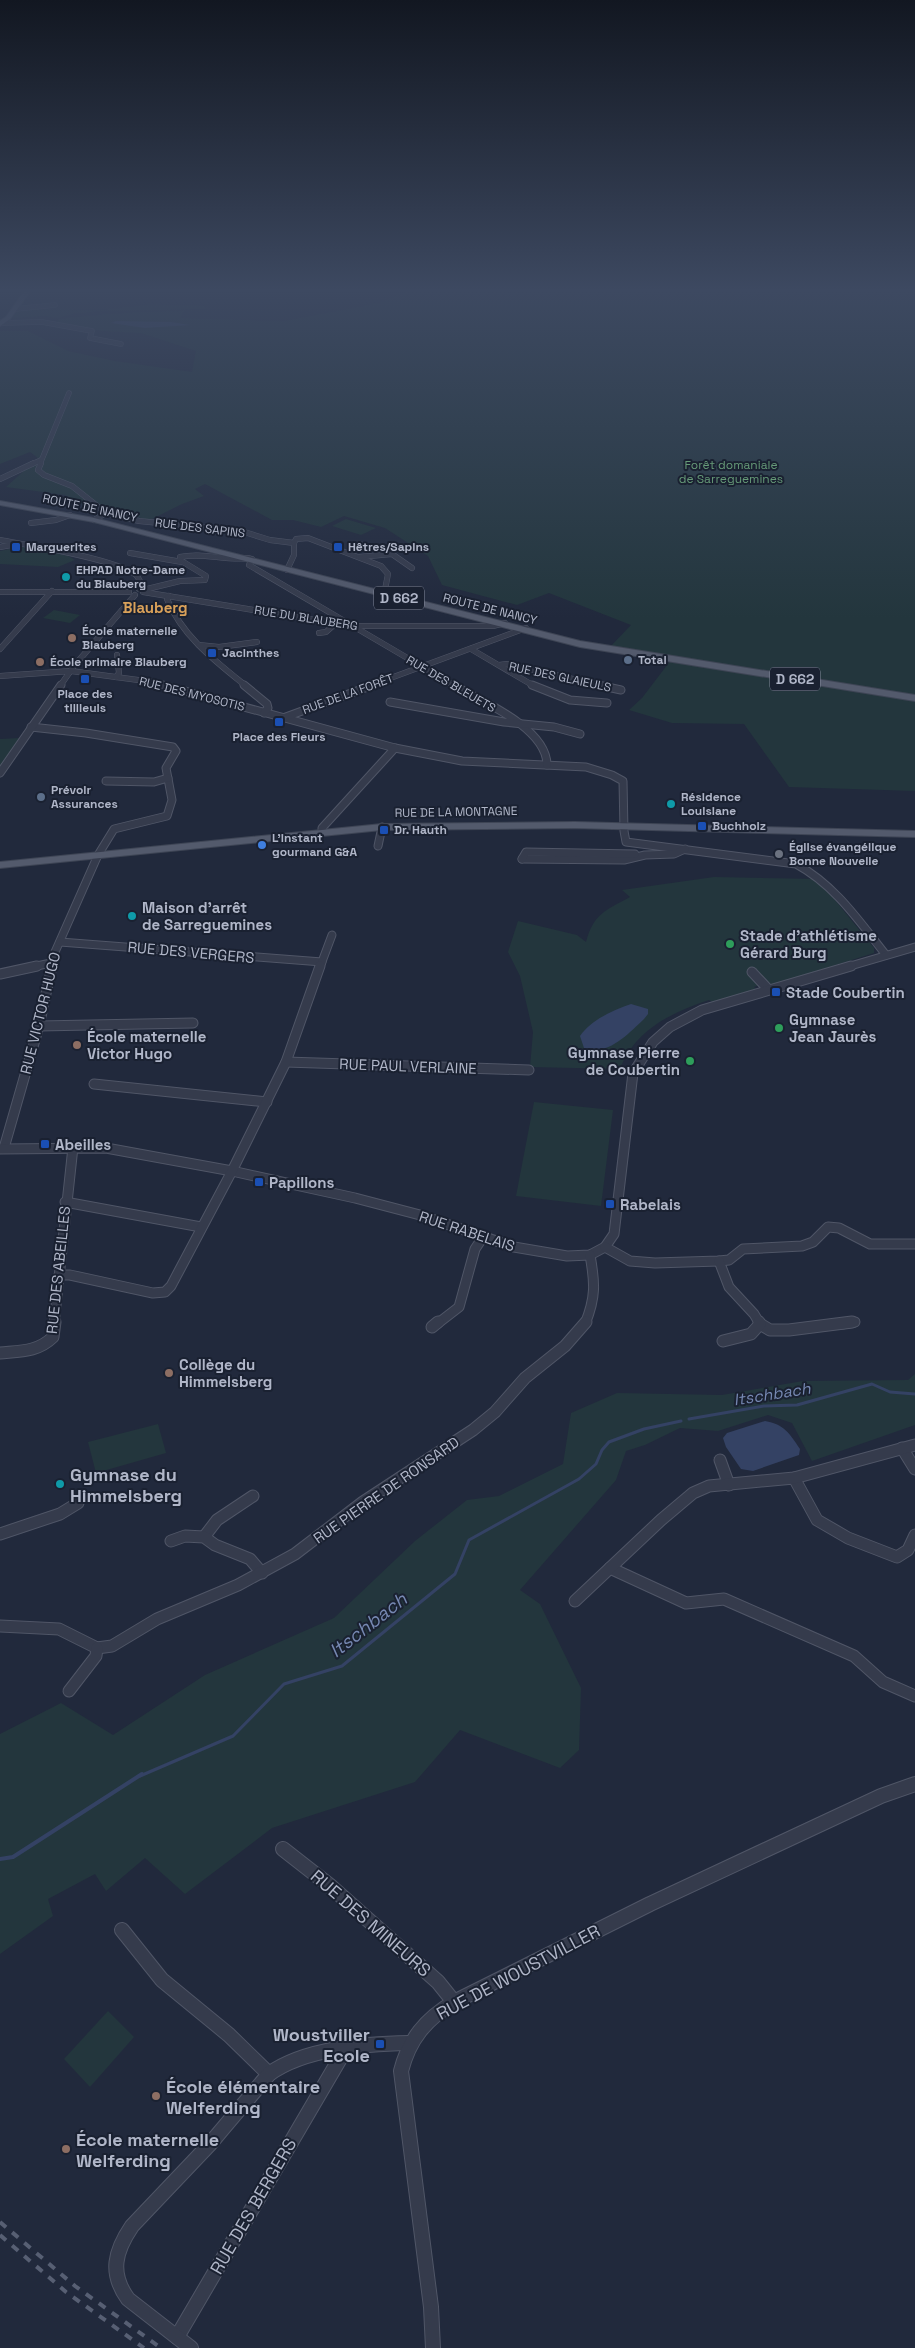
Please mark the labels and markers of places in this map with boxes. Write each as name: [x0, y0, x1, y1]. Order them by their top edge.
place label: Marguerites: [26, 539, 96, 555]
place label: Hêtres/Sapins: [348, 539, 429, 555]
marker: Marguerites: [10, 541, 22, 553]
marker: Hêtres/Sapins: [332, 541, 344, 553]
place label: EHPAD Notre-Dame du Blauberg: [76, 562, 185, 592]
marker: EHPAD Notre-Dame du Blauberg: [60, 571, 72, 583]
place label: École maternelle Blauberg: [82, 623, 178, 653]
marker: École maternelle Blauberg: [66, 632, 78, 644]
place label: Jacinthes: [222, 645, 279, 661]
marker: Jacinthes: [206, 647, 218, 659]
place label: Total: [638, 652, 667, 668]
place label: École primaire Blauberg: [50, 654, 187, 670]
marker: Total: [622, 654, 634, 666]
marker: École primaire Blauberg: [34, 656, 46, 668]
marker: Place des tillleuls: [79, 673, 91, 685]
place label: Place des tillleuls: [57, 686, 113, 716]
marker: Place des Fleurs: [273, 716, 285, 728]
place label: Place des Fleurs: [233, 729, 326, 745]
place label: Prévoir Assurances: [51, 782, 118, 812]
place label: Résidence Louisiane: [681, 789, 741, 819]
marker: Prévoir Assurances: [35, 791, 47, 803]
marker: Résidence Louisiane: [665, 798, 677, 810]
place label: Buchholz: [712, 818, 766, 834]
marker: Buchholz: [696, 820, 708, 832]
place label: Dr. Hauth: [394, 822, 447, 838]
marker: Dr. Hauth: [378, 824, 390, 836]
place label: L'instant gourmand G&A: [272, 830, 357, 860]
marker: L'instant gourmand G&A: [256, 839, 268, 851]
place label: Église évangélique Bonne Nouvelle: [789, 839, 896, 869]
marker: Église évangélique Bonne Nouvelle: [773, 848, 785, 860]
place label: Maison d'arrêt de Sarreguemines: [142, 898, 272, 934]
marker: Maison d'arrêt de Sarreguemines: [126, 910, 138, 922]
place label: Stade d'athlétisme Gérard Burg: [740, 926, 877, 962]
marker: Stade d'athlétisme Gérard Burg: [724, 938, 736, 950]
place label: Stade Coubertin: [786, 983, 905, 1002]
marker: Stade Coubertin: [770, 986, 782, 998]
place label: Gymnase Jean Jaurès: [789, 1010, 877, 1046]
marker: Gymnase Jean Jaurès: [773, 1022, 785, 1034]
place label: École maternelle Victor Hugo: [87, 1027, 207, 1063]
marker: École maternelle Victor Hugo: [71, 1039, 83, 1051]
place label: Gymnase Pierre de Coubertin: [568, 1043, 680, 1079]
marker: Gymnase Pierre de Coubertin: [684, 1055, 696, 1067]
place label: Abeilles: [55, 1135, 111, 1154]
marker: Abeilles: [39, 1138, 51, 1150]
place label: Papillons: [269, 1173, 335, 1192]
marker: Papillons: [253, 1176, 265, 1188]
place label: Rabelais: [620, 1195, 681, 1214]
marker: Rabelais: [604, 1198, 616, 1210]
place label: Collège du Himmelsberg: [179, 1355, 272, 1391]
marker: Collège du Himmelsberg: [163, 1367, 175, 1379]
place label: Gymnase du Himmelsberg: [70, 1463, 182, 1507]
marker: Gymnase du Himmelsberg: [54, 1478, 66, 1490]
place label: Woustviller Ecole: [273, 2023, 370, 2067]
marker: Woustviller Ecole: [374, 2038, 386, 2050]
place label: École élémentaire Welferding: [166, 2075, 320, 2119]
marker: École élémentaire Welferding: [150, 2090, 162, 2102]
place label: École maternelle Welferding: [76, 2128, 219, 2172]
marker: École maternelle Welferding: [60, 2143, 72, 2155]

